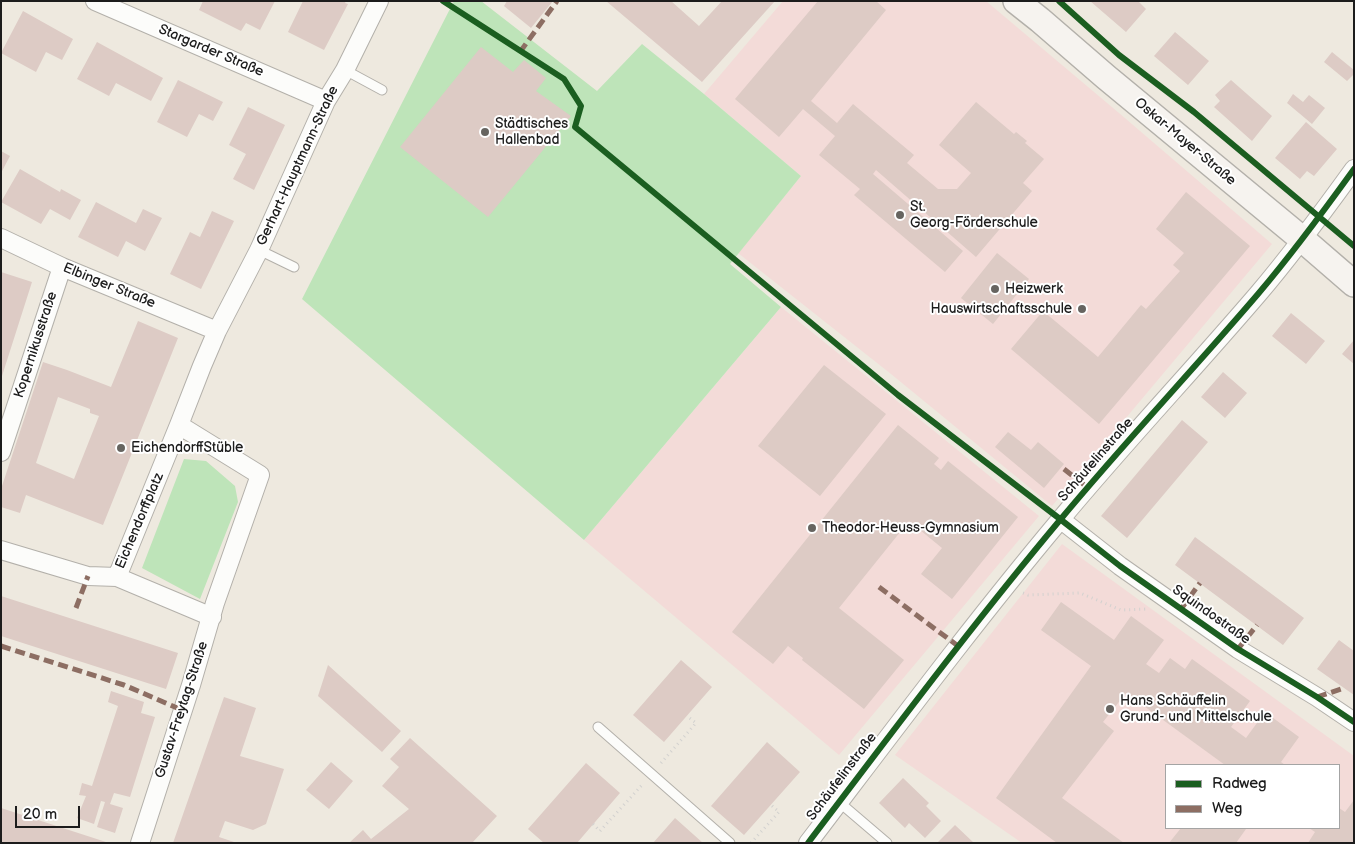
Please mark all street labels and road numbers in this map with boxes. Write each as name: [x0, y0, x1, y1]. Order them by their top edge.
street label: Stargarder Straße: [156, 21, 266, 81]
street label: Gerhart-Hauptmann-Straße: [254, 83, 342, 249]
street label: Oskar-Mayer-Straße: [1131, 95, 1239, 189]
street label: Elbinger Straße: [60, 260, 158, 312]
street label: Kopernikusstraße: [11, 290, 61, 400]
street label: Schäufelinstraße: [1055, 415, 1137, 505]
street label: Eichendorffplatz: [112, 471, 168, 571]
street label: Squindostraße: [1169, 582, 1253, 648]
street label: Gustav-Freytag-Straße: [152, 639, 212, 781]
street label: Schäufelinstraße: [803, 730, 881, 824]

